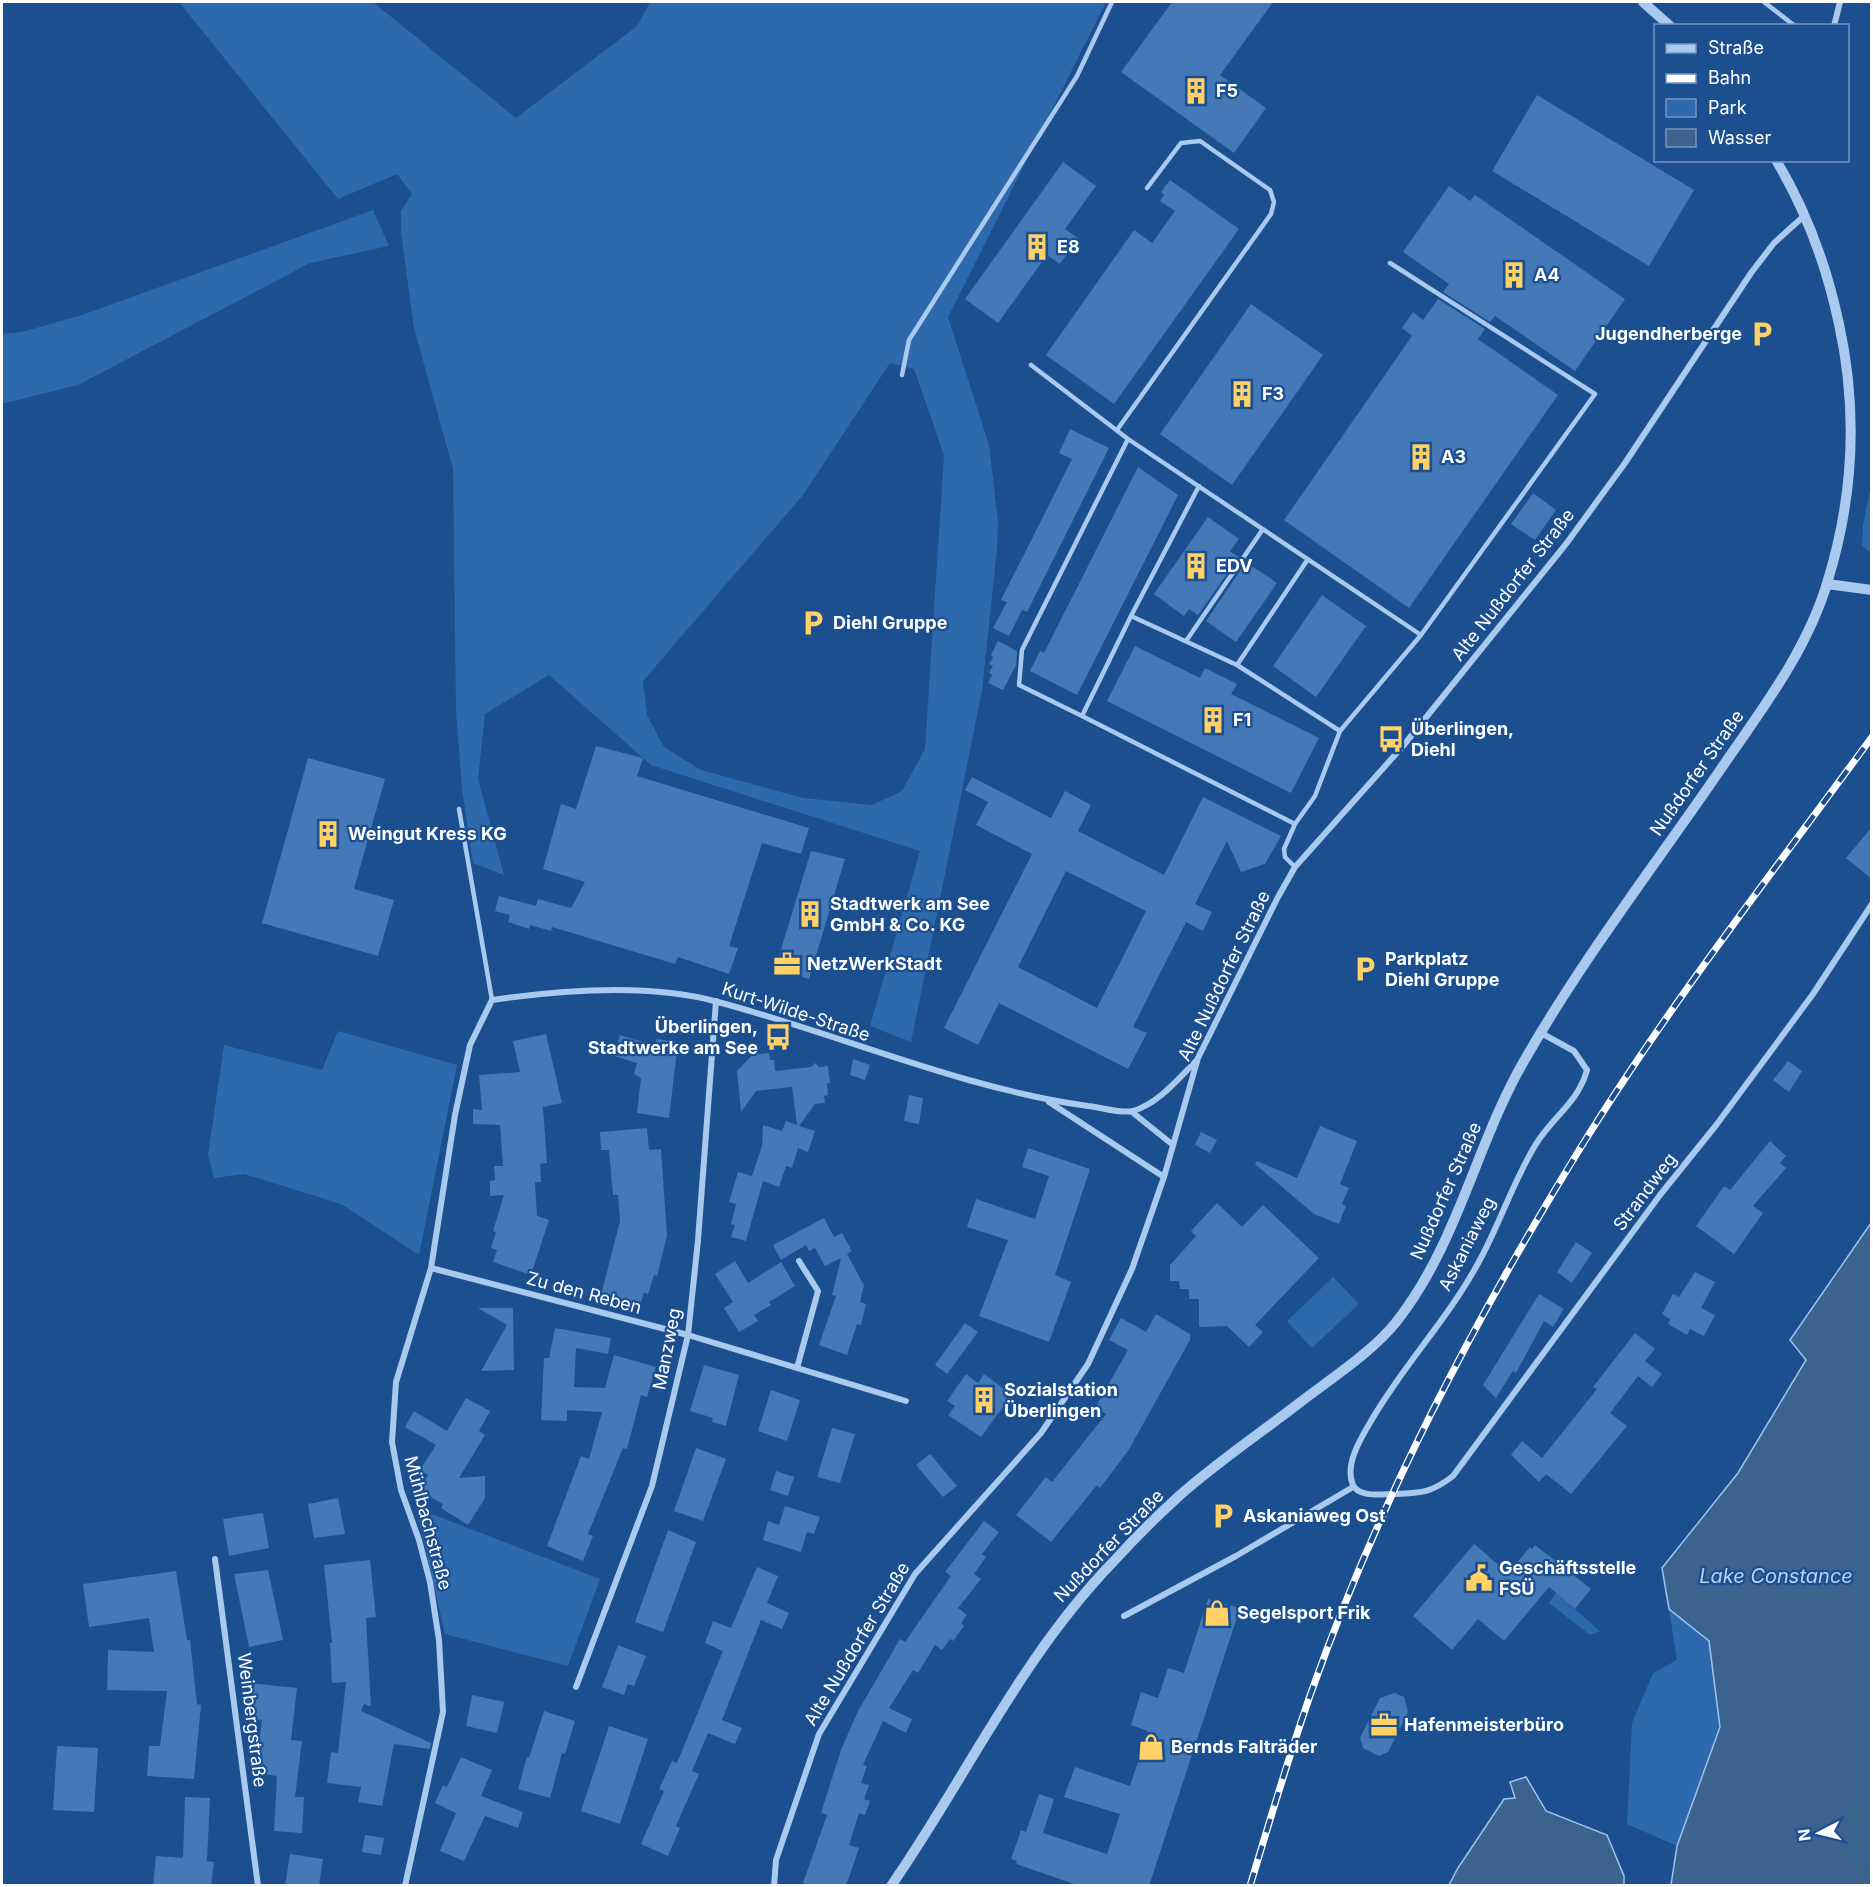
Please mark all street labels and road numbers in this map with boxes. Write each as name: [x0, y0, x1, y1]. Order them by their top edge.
street label: Alte Nußdorfer Straße: [1447, 505, 1578, 665]
street label: Nußdorfer Straße: [1645, 706, 1748, 840]
street label: Alte Nußdorfer Straße: [1173, 887, 1274, 1064]
street label: Kurt-Wilde-Straße: [720, 978, 873, 1045]
street label: Nußdorfer Straße: [1406, 1119, 1485, 1263]
street label: Strandweg: [1609, 1149, 1681, 1235]
street label: Askaniaweg: [1434, 1193, 1499, 1294]
street label: Zu den Reben: [524, 1267, 644, 1318]
street label: Manzweg: [648, 1306, 685, 1392]
street label: Mühlbachstraße: [400, 1454, 456, 1592]
street label: Nußdorfer Straße: [1049, 1485, 1168, 1606]
street label: Alte Nußdorfer Straße: [799, 1558, 914, 1729]
street label: Weinbergstraße: [234, 1652, 271, 1788]

